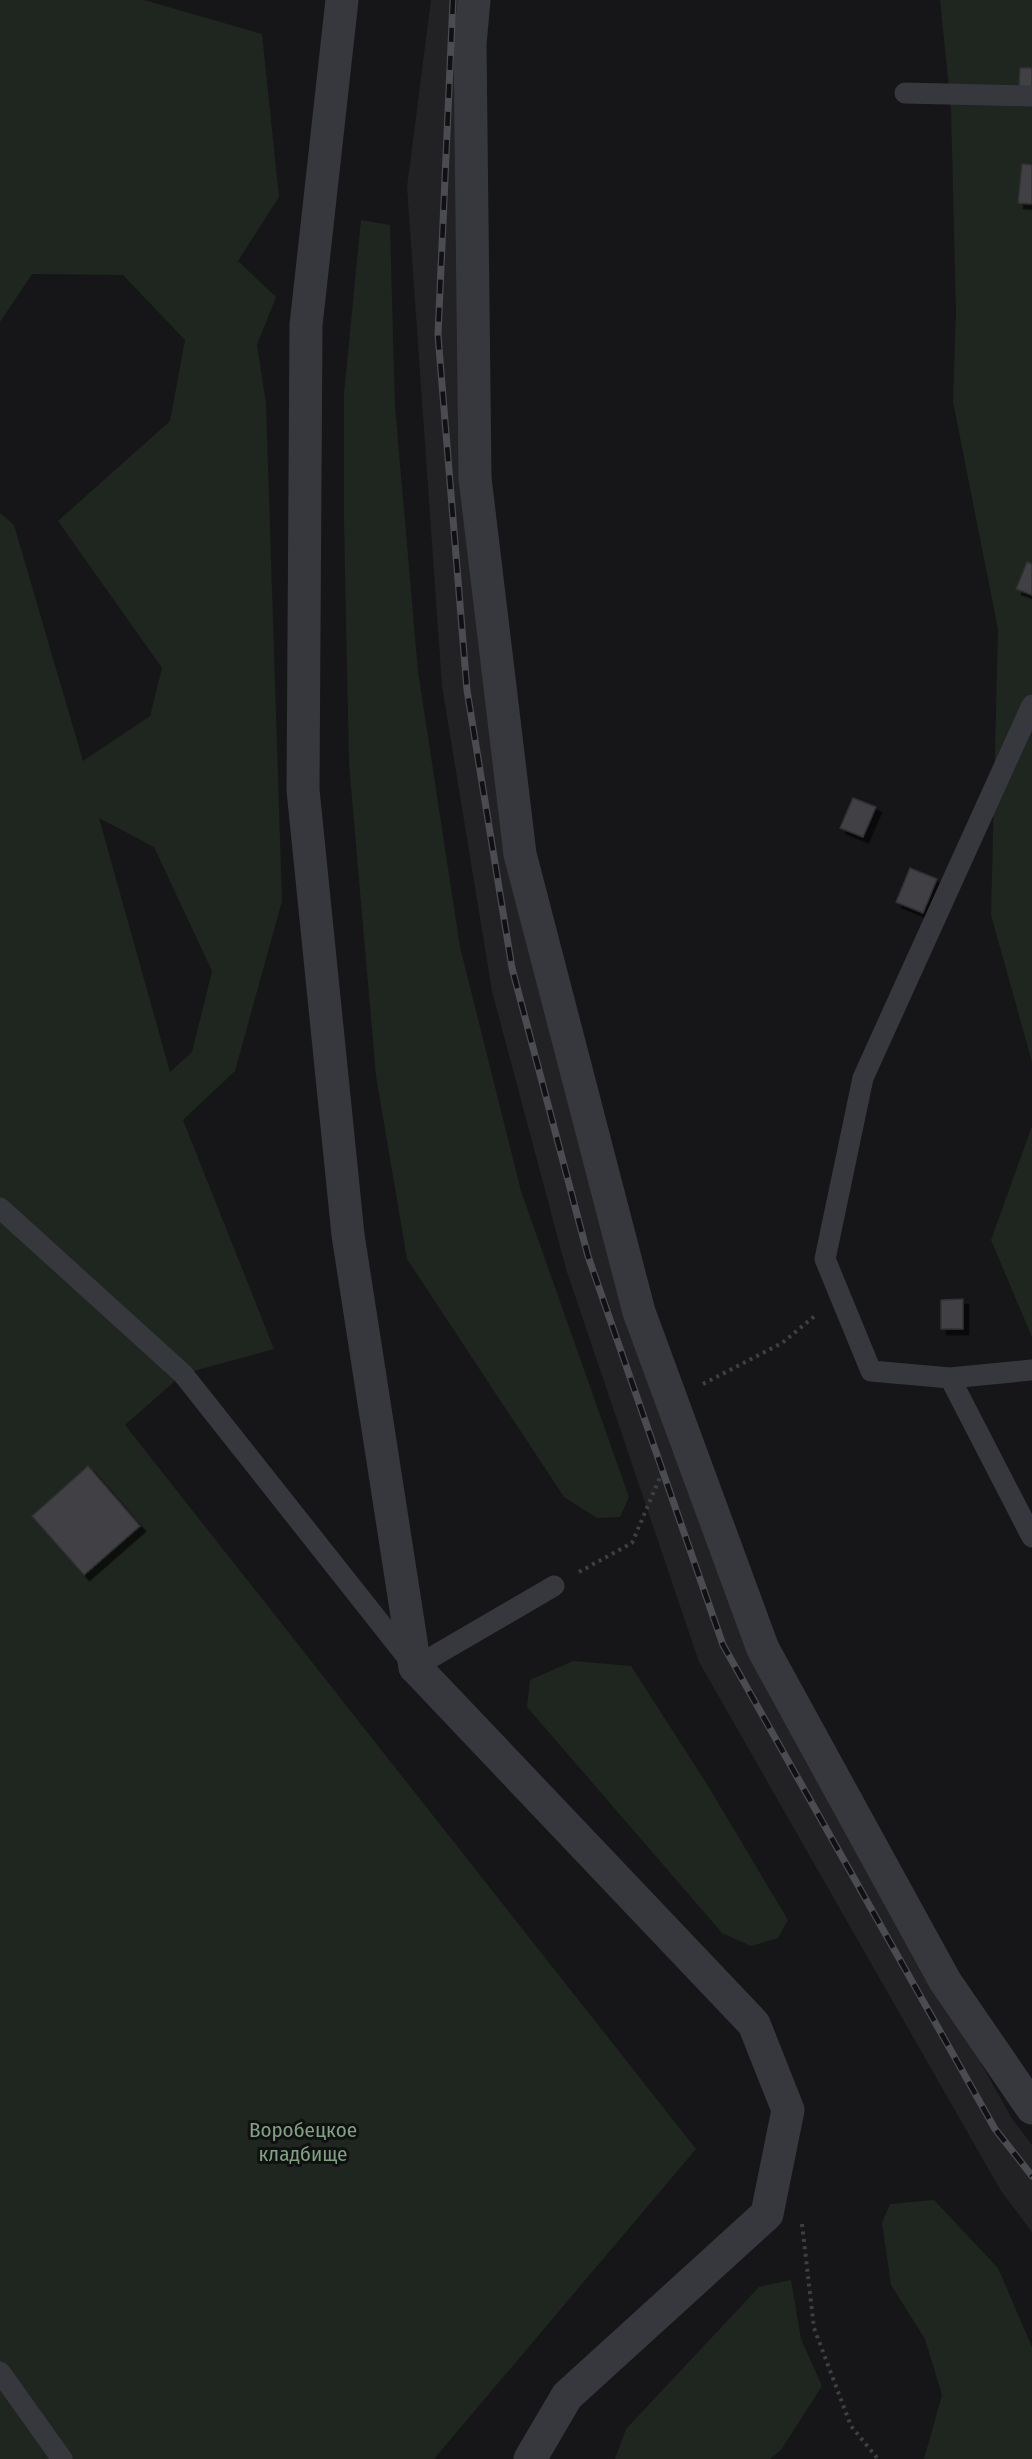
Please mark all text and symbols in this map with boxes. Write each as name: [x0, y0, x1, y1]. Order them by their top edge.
park label: Воробецкое кладбище: [249, 2117, 357, 2167]

